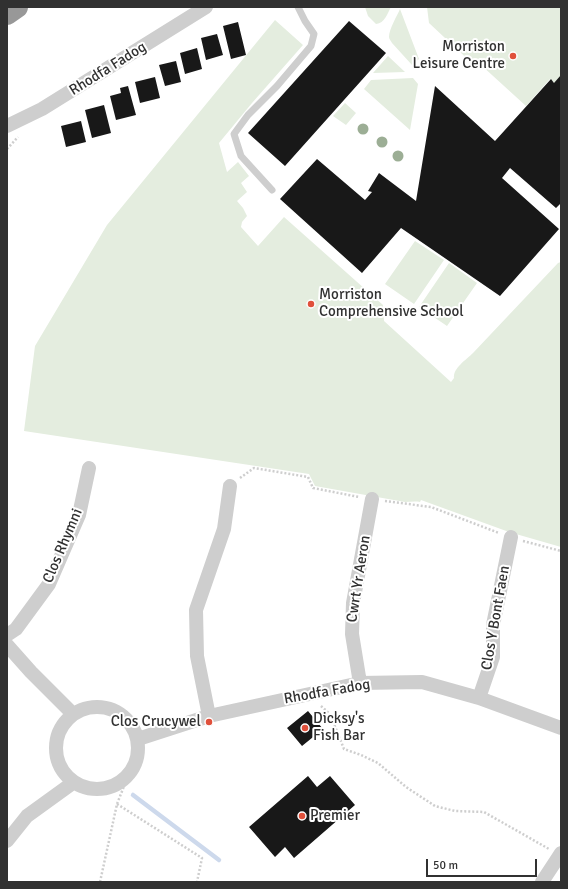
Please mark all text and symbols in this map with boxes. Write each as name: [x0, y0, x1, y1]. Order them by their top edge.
street label: Rhodfa Fadog: [66, 38, 150, 100]
place label: Morriston Leisure Centre: [413, 38, 505, 73]
marker: Morriston Leisure Centre: [508, 51, 518, 61]
place label: Morriston Comprehensive School: [319, 286, 464, 321]
marker: Morriston Comprehensive School: [306, 299, 316, 309]
street label: Clos Rhymni: [39, 506, 87, 586]
street label: Cwrt Yr Aeron: [343, 534, 375, 624]
street label: Clos Y Bont Faen: [478, 564, 514, 672]
street label: Rhodfa Fadog: [282, 676, 372, 708]
place label: Dicksy's Fish Bar: [313, 710, 365, 745]
place label: Clos Crucywel: [111, 713, 201, 731]
marker: Clos Crucywel: [204, 717, 214, 727]
marker: Dicksy's Fish Bar: [300, 723, 310, 733]
place label: Premier: [310, 807, 360, 825]
marker: Premier: [297, 811, 307, 821]
scale bar: [428, 851, 539, 877]
text: 50 m: [433, 858, 458, 873]

